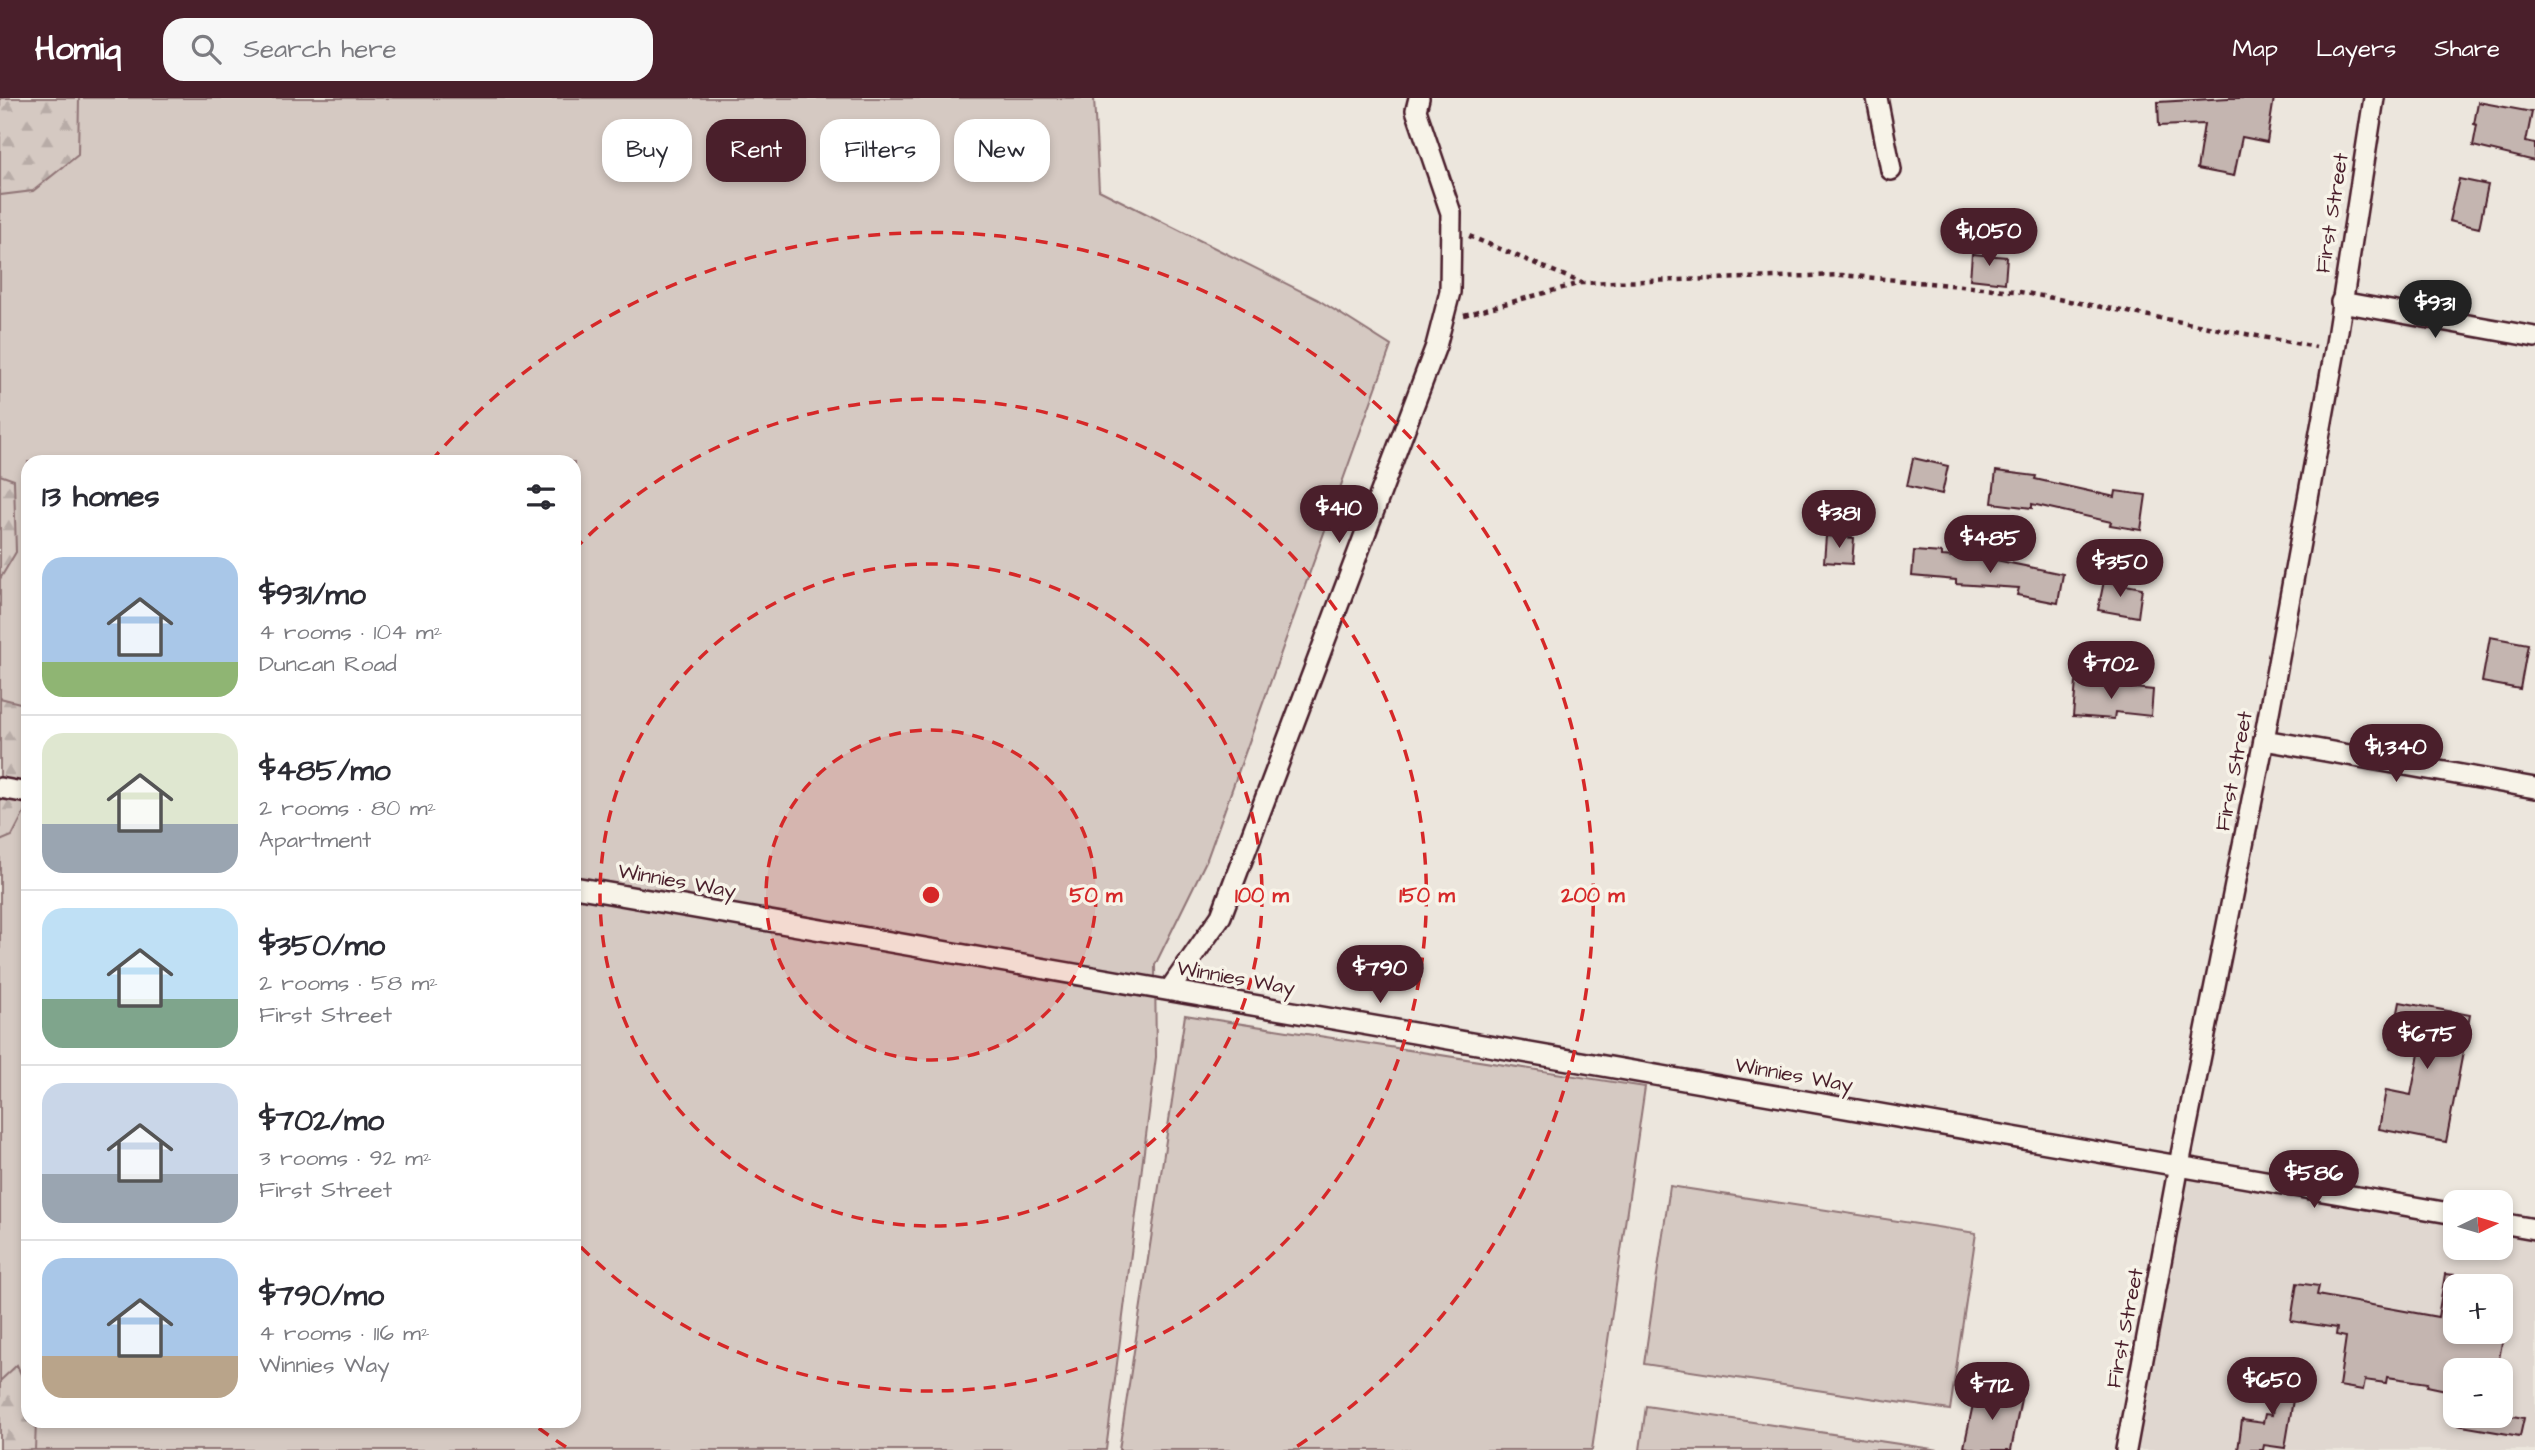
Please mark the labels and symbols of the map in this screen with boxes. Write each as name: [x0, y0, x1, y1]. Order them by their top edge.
street label: First Street: [2308, 150, 2356, 275]
pin: $1,050: [1932, 208, 2046, 268]
pin: $931: [2394, 280, 2476, 340]
pin: $410: [1298, 486, 1380, 545]
pin: $381: [1798, 490, 1880, 550]
pin: $485: [1949, 516, 2031, 575]
pin: $350: [2079, 540, 2161, 599]
pin: $702: [2070, 642, 2152, 701]
street label: First Street: [2208, 708, 2260, 833]
pin: $1,340: [2339, 724, 2453, 784]
street label: Winnies Way: [615, 856, 739, 908]
text: 50 m: [1070, 881, 1123, 910]
text: 100 m: [1235, 881, 1290, 910]
text: 150 m: [1399, 881, 1455, 910]
text: 200 m: [1560, 881, 1625, 910]
centre of rings: [919, 883, 943, 907]
pin: $790: [1339, 946, 1421, 1005]
street label: Winnies Way: [1174, 953, 1298, 1005]
pin: $675: [2386, 1012, 2468, 1071]
street label: Winnies Way: [1732, 1050, 1856, 1102]
pin: $586: [2273, 1150, 2355, 1210]
north arrow: [2443, 1190, 2513, 1260]
street label: First Street: [2099, 1265, 2151, 1390]
pin: $650: [2231, 1358, 2313, 1417]
pin: $712: [1951, 1362, 2033, 1422]

